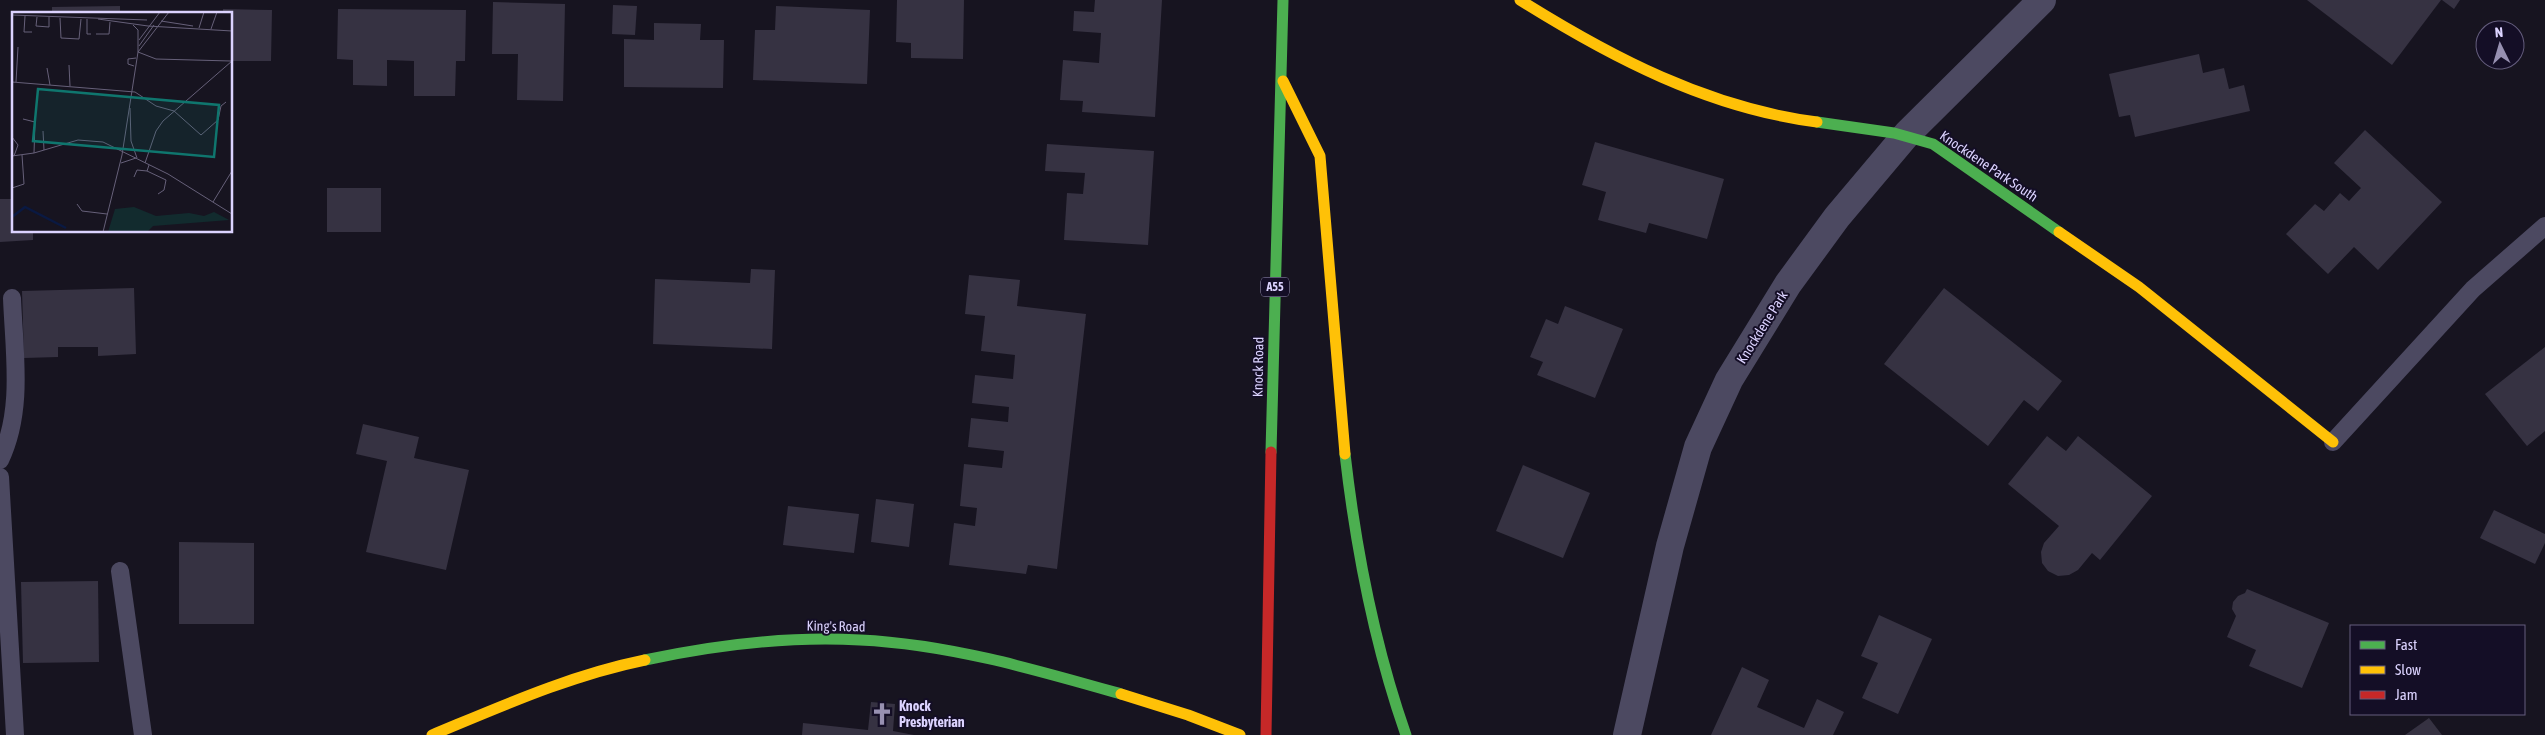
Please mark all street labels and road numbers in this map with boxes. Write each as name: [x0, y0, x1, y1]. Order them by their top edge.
street label: Knockdene Park South: [1937, 127, 2041, 205]
road number: A55: [1261, 278, 1289, 296]
street label: Knockdene Park: [1733, 288, 1791, 366]
street label: Knock Road: [1249, 337, 1267, 397]
street label: King's Road: [806, 617, 866, 635]

